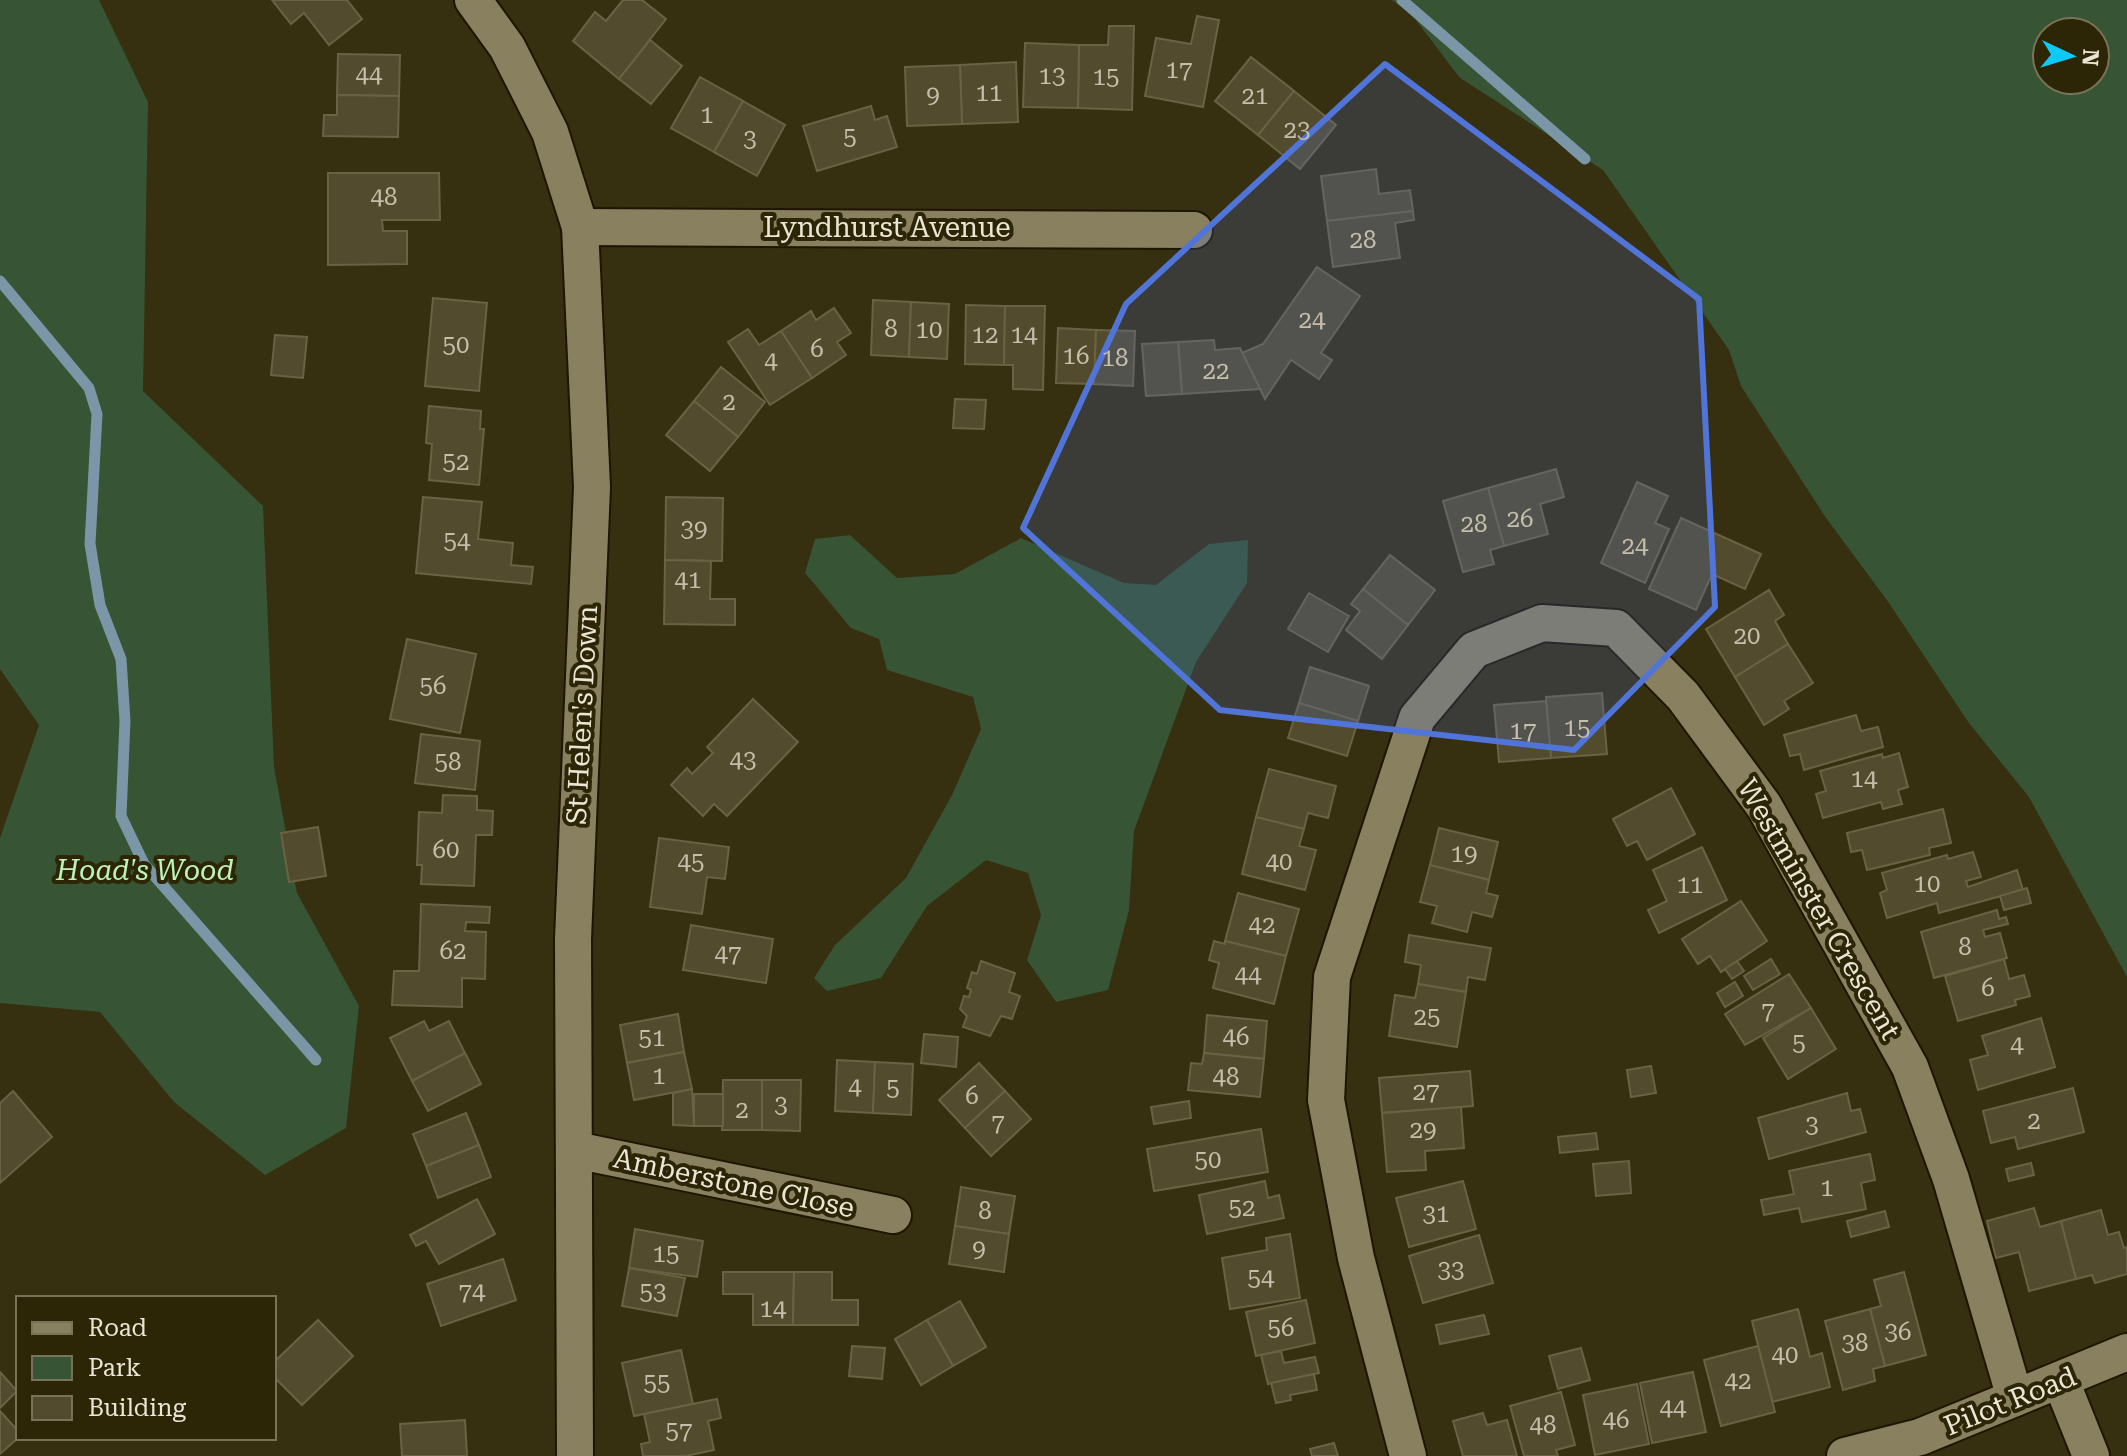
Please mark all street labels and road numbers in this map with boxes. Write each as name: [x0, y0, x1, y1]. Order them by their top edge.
street label: Lyndhurst Avenue: [763, 211, 1011, 244]
street label: St Helen's Down: [560, 605, 604, 825]
street label: Westminster Crescent: [1731, 773, 1907, 1045]
street label: Amberstone Close: [611, 1141, 857, 1225]
street label: Pilot Road: [1939, 1360, 2081, 1442]

